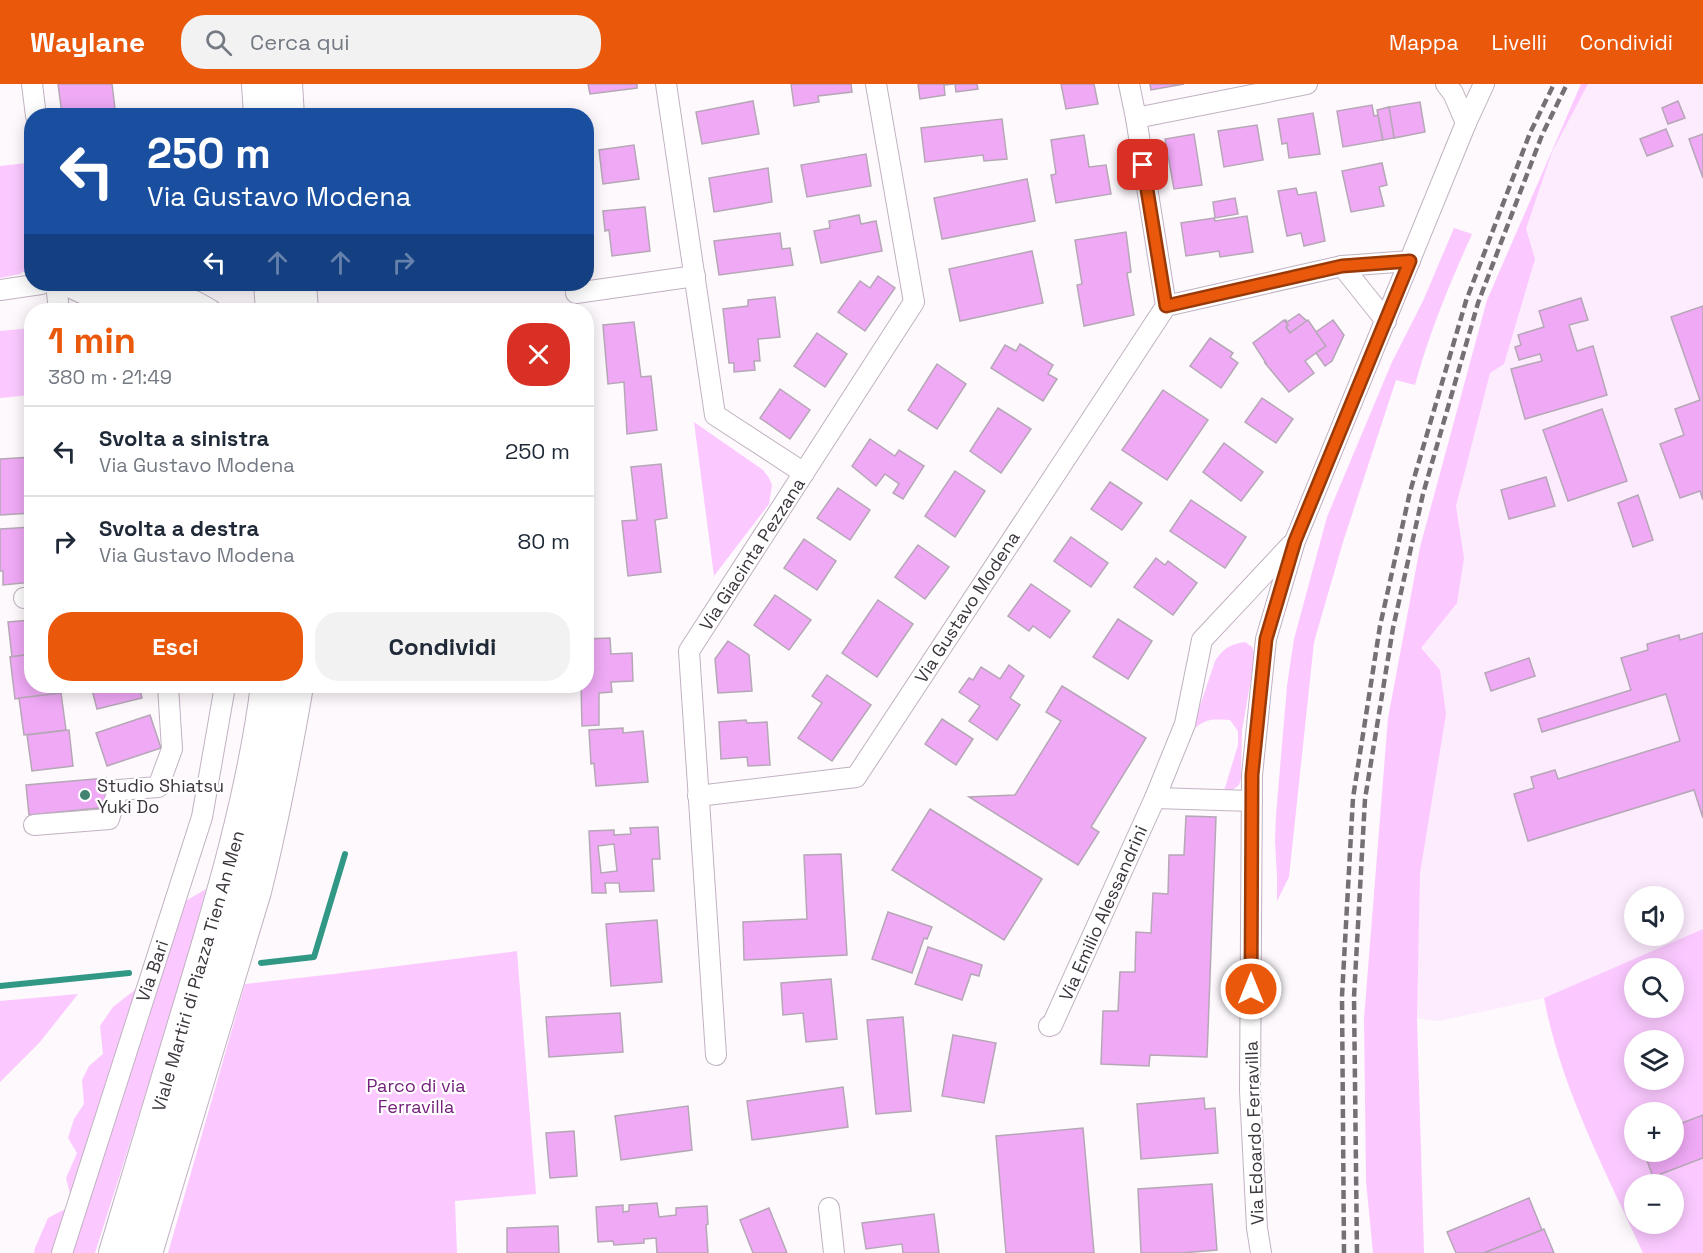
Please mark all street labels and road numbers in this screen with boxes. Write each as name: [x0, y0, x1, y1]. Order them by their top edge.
street label: Via Giacinta Pezzana: [694, 473, 810, 635]
street label: Via Gustavo Modena: [909, 527, 1025, 687]
street label: Via Emilio Alessandrini: [1054, 822, 1152, 1004]
street label: Viale Martiri di Piazza Tien An Men: [147, 828, 249, 1114]
street label: Via Bari: [131, 937, 173, 1005]
street label: Via Edoardo Ferravilla: [1239, 1041, 1269, 1225]

